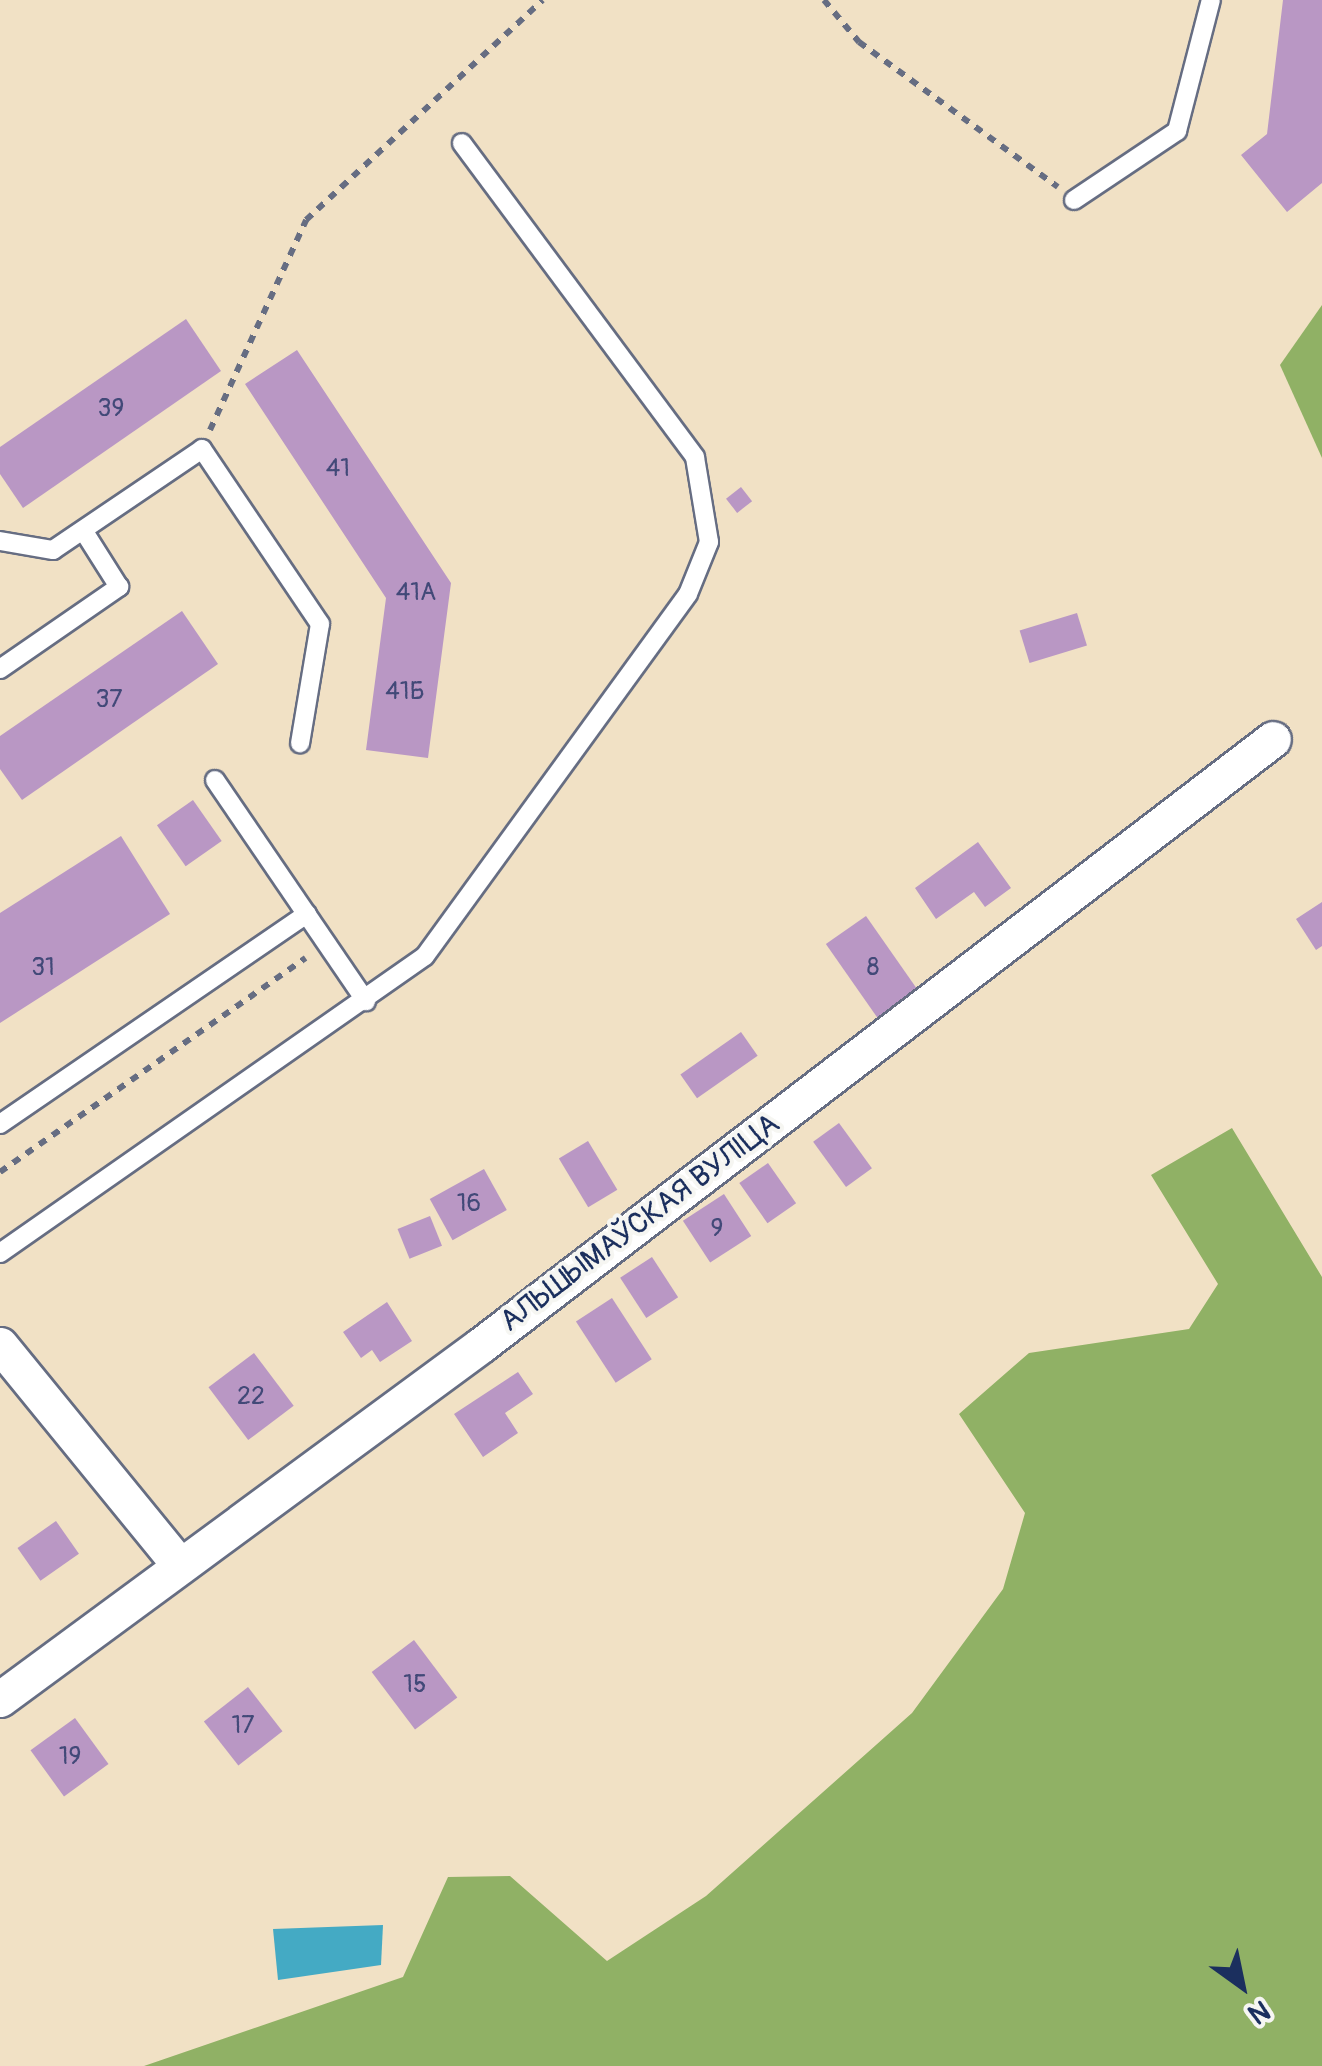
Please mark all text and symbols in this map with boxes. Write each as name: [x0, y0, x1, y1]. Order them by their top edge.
house number: 39: [98, 394, 124, 424]
house number: 41: [326, 454, 350, 484]
house number: 41А: [396, 578, 436, 608]
house number: 41Б: [385, 677, 425, 707]
house number: 37: [95, 685, 123, 715]
house number: 31: [31, 953, 55, 983]
house number: 8: [867, 953, 879, 983]
street label: АЛЬШЫМАЎСКАЯ ВУЛІЦА: [493, 1106, 787, 1340]
house number: 16: [457, 1189, 481, 1219]
house number: 9: [711, 1214, 723, 1244]
house number: 22: [237, 1382, 265, 1412]
house number: 15: [403, 1670, 427, 1700]
house number: 17: [232, 1711, 254, 1741]
house number: 19: [59, 1742, 81, 1772]
north arrow: [1192, 1936, 1292, 2036]
text: N: [1241, 1992, 1276, 2031]

